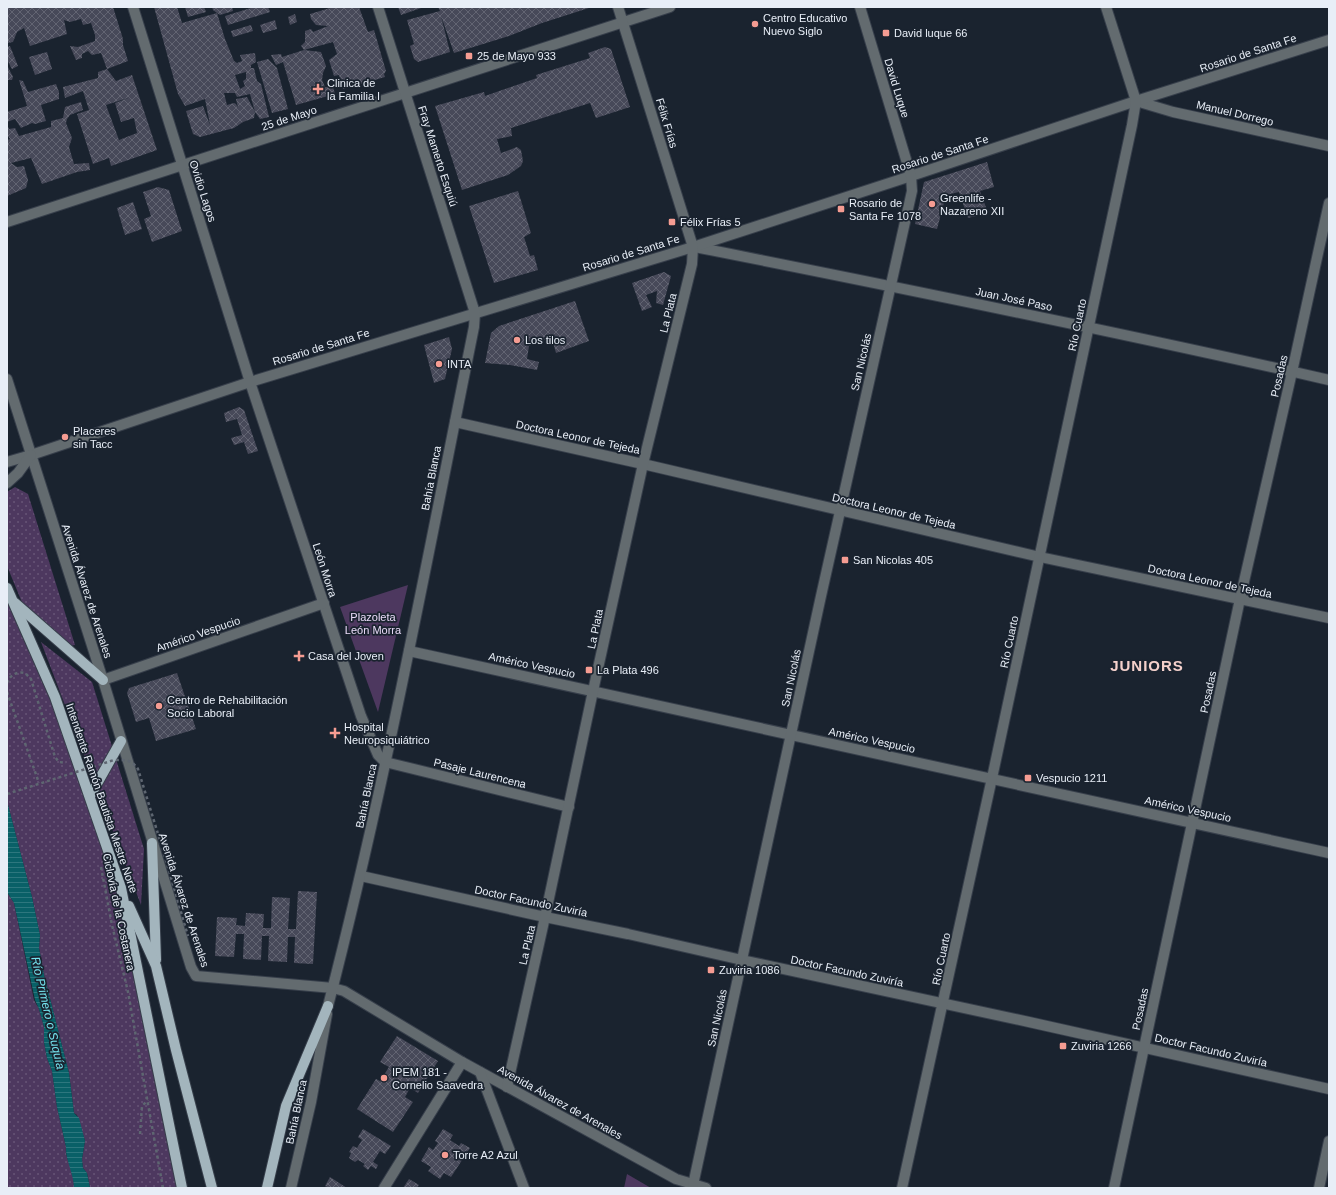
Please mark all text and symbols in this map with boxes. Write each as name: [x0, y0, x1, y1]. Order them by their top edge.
place label: Centro Educativo Nuevo Siglo: [763, 12, 847, 37]
marker: Centro Educativo Nuevo Siglo: [750, 19, 760, 29]
place label: David luque 66: [894, 27, 967, 39]
marker: David luque 66: [881, 28, 891, 38]
street label: Rosario de Santa Fe: [1198, 32, 1298, 74]
place label: 25 de Mayo 933: [477, 50, 556, 62]
marker: 25 de Mayo 933: [464, 51, 474, 61]
street label: David Luque: [882, 57, 912, 119]
place label: Clinica de la Familia I: [327, 77, 380, 102]
marker: Clinica de la Familia I: [312, 83, 324, 95]
street label: Félix Frías: [654, 97, 680, 150]
street label: Manuel Dorrego: [1195, 98, 1275, 128]
street label: 25 de Mayo: [260, 103, 318, 133]
street label: Fray Mamerto Esquiú: [416, 104, 460, 208]
street label: Rosario de Santa Fe: [890, 133, 990, 175]
street label: Ovidio Lagos: [187, 159, 219, 224]
place label: Greenlife - Nazareno XII: [940, 192, 1004, 217]
place label: Rosario de Santa Fe 1078: [849, 197, 921, 222]
marker: Greenlife - Nazareno XII: [927, 199, 937, 209]
marker: Rosario de Santa Fe 1078: [836, 204, 846, 214]
place label: Félix Frías 5: [680, 216, 741, 228]
marker: Félix Frías 5: [667, 217, 677, 227]
street label: Rosario de Santa Fe: [581, 233, 681, 273]
street label: Juan José Paso: [974, 285, 1054, 313]
street label: La Plata: [657, 291, 679, 334]
street label: Río Cuarto: [1066, 298, 1088, 352]
street label: Rosario de Santa Fe: [271, 327, 371, 367]
street label: San Nicolás: [849, 332, 874, 392]
place label: Los tilos: [525, 334, 566, 346]
marker: Los tilos: [512, 335, 522, 345]
street label: Posadas: [1268, 353, 1290, 398]
place label: INTA: [447, 358, 472, 370]
marker: INTA: [434, 359, 444, 369]
street label: Doctora Leonor de Tejeda: [515, 418, 642, 456]
place label: Placeres sin Tacc: [73, 425, 116, 450]
marker: Placeres sin Tacc: [60, 432, 70, 442]
street label: Bahía Blanca: [419, 444, 443, 511]
street label: Doctora Leonor de Tejeda: [831, 491, 958, 531]
street label: Avenida Álvarez de Arenales: [60, 522, 115, 660]
street label: León Morra: [311, 541, 340, 599]
place label: San Nicolas 405: [853, 554, 933, 566]
marker: San Nicolas 405: [840, 555, 850, 565]
street label: Doctora Leonor de Tejeda: [1147, 562, 1274, 600]
street label: La Plata: [585, 607, 605, 650]
park label: Plazoleta León Morra: [345, 611, 402, 636]
street label: Américo Vespucio: [154, 614, 242, 654]
street label: Río Cuarto: [998, 615, 1020, 669]
street label: San Nicolás: [779, 648, 803, 708]
marker: Casa del Joven: [293, 650, 305, 662]
place label: Casa del Joven: [308, 650, 384, 662]
street label: Américo Vespucio: [488, 650, 576, 680]
district label: JUNIORS: [1110, 657, 1184, 674]
place label: La Plata 496: [597, 664, 659, 676]
marker: La Plata 496: [584, 665, 594, 675]
street label: Posadas: [1198, 669, 1218, 714]
place label: Centro de Rehabilitación Socio Laboral: [167, 694, 287, 719]
marker: Centro de Rehabilitación Socio Laboral: [154, 701, 164, 711]
street label: Intendente Ramón Bautista Mestre Norte: [64, 702, 140, 894]
place label: Hospital Neuropsiquiátrico: [344, 721, 430, 746]
street label: Américo Vespucio: [828, 725, 916, 755]
marker: Hospital Neuropsiquiátrico: [329, 727, 341, 739]
street label: Pasaje Laurencena: [433, 756, 528, 791]
street label: Bahía Blanca: [353, 762, 379, 829]
place label: Vespucio 1211: [1036, 772, 1107, 784]
marker: Vespucio 1211: [1023, 773, 1033, 783]
street label: Américo Vespucio: [1144, 794, 1232, 824]
street label: Avenida Álvarez de Arenales: [157, 831, 212, 969]
street label: Ciclovía de la Costanera: [101, 852, 138, 973]
street label: Doctor Facundo Zuviría: [474, 883, 589, 919]
street label: La Plata: [517, 923, 538, 966]
street label: Río Cuarto: [930, 932, 952, 986]
street label: Doctor Facundo Zuviría: [790, 953, 905, 989]
water label: Río Primero o Suquía: [28, 955, 68, 1071]
place label: Zuviria 1086: [719, 964, 780, 976]
marker: Zuviria 1086: [706, 965, 716, 975]
street label: Posadas: [1130, 986, 1150, 1031]
street label: San Nicolás: [705, 988, 729, 1048]
street label: Doctor Facundo Zuviría: [1154, 1031, 1269, 1069]
place label: Zuviria 1266: [1071, 1040, 1132, 1052]
marker: Zuviria 1266: [1058, 1041, 1068, 1051]
street label: Avenida Álvarez de Arenales: [496, 1063, 625, 1142]
place label: IPEM 181 - Cornelio Saavedra: [392, 1066, 484, 1091]
marker: IPEM 181 - Cornelio Saavedra: [379, 1073, 389, 1083]
street label: Bahía Blanca: [283, 1078, 309, 1145]
place label: Torre A2 Azul: [453, 1149, 518, 1161]
marker: Torre A2 Azul: [440, 1150, 450, 1160]

